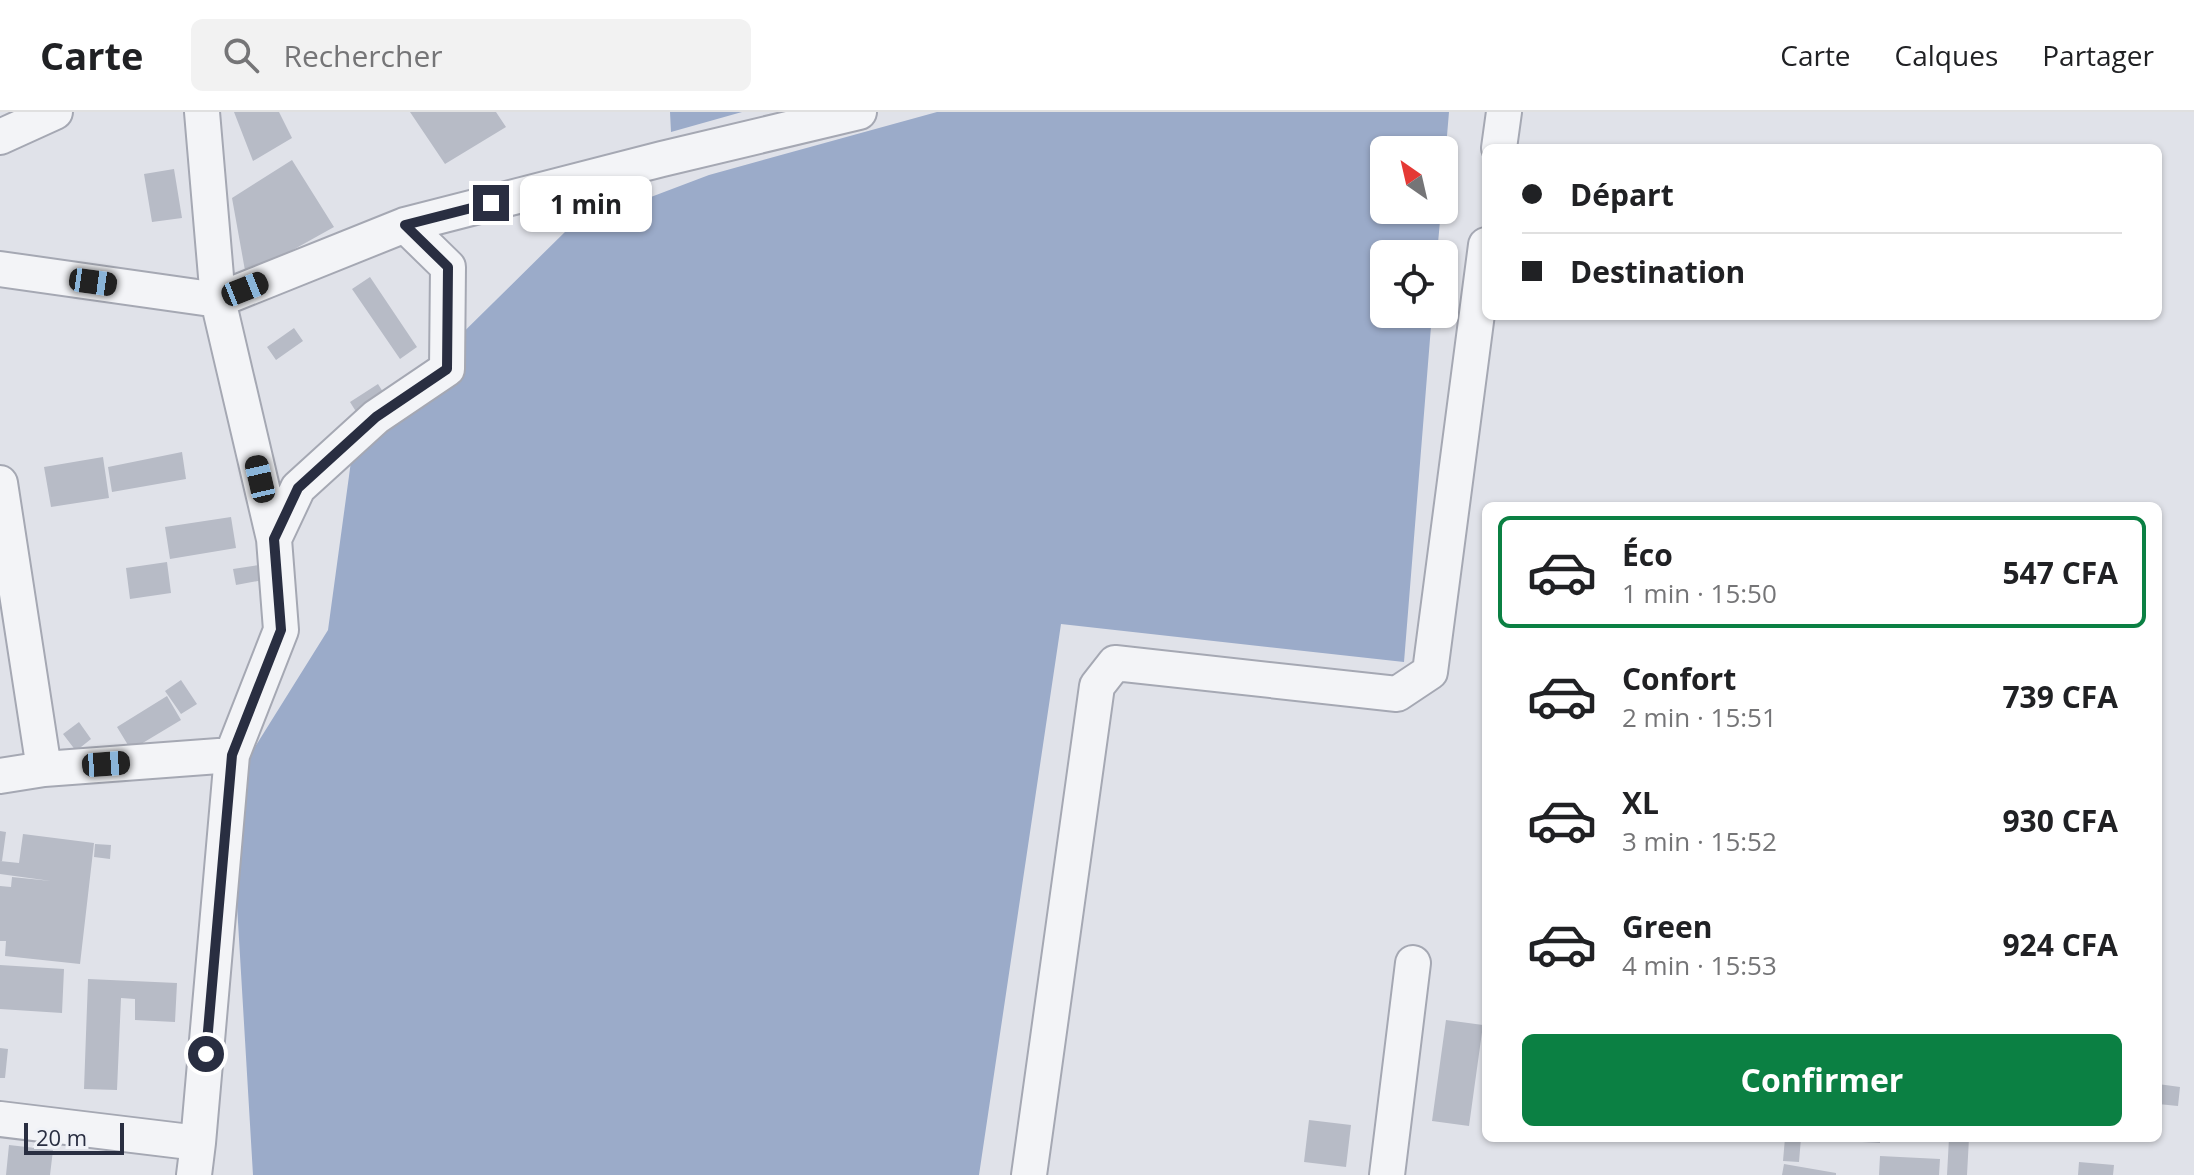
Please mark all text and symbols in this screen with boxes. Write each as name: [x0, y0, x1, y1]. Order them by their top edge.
search box: [191, 19, 751, 91]
text: Carte: [40, 29, 143, 81]
icon: search: [219, 33, 263, 77]
text: Rechercher: [283, 35, 443, 76]
text: Carte: [1780, 36, 1851, 74]
text: Calques: [1895, 36, 1998, 74]
text: Partager: [2042, 36, 2154, 74]
north arrow: [1370, 136, 1458, 224]
map controls: [1370, 136, 1458, 328]
text: Départ: [1570, 174, 1674, 215]
callout: 1 min: [519, 175, 651, 231]
route end: [473, 185, 509, 221]
text: 1 min: [550, 186, 622, 222]
button: locate: [1370, 240, 1458, 328]
text: Destination: [1570, 251, 1745, 292]
car: [68, 267, 118, 297]
car: [218, 269, 272, 309]
car: [243, 453, 277, 505]
text: Éco: [1622, 534, 1673, 575]
icon: car: [1526, 536, 1598, 608]
text: 547 CFA: [2002, 552, 2118, 593]
text: 1 min · 15:50: [1622, 575, 1777, 611]
text: Confort: [1622, 658, 1736, 699]
icon: car: [1526, 660, 1598, 732]
text: 739 CFA: [2002, 676, 2118, 717]
text: 2 min · 15:51: [1622, 699, 1777, 735]
car: [81, 750, 131, 778]
text: XL: [1622, 782, 1659, 823]
icon: car: [1526, 784, 1598, 856]
text: 930 CFA: [2002, 800, 2118, 841]
text: 3 min · 15:52: [1622, 823, 1777, 859]
text: Green: [1622, 906, 1713, 947]
icon: car: [1526, 908, 1598, 980]
text: 924 CFA: [2002, 924, 2118, 965]
text: 4 min · 15:53: [1622, 947, 1777, 983]
button: Confirmer: [1522, 1034, 2122, 1126]
route start: [188, 1036, 224, 1072]
scale bar: [24, 1119, 124, 1155]
text: 20 m: [36, 1122, 87, 1152]

